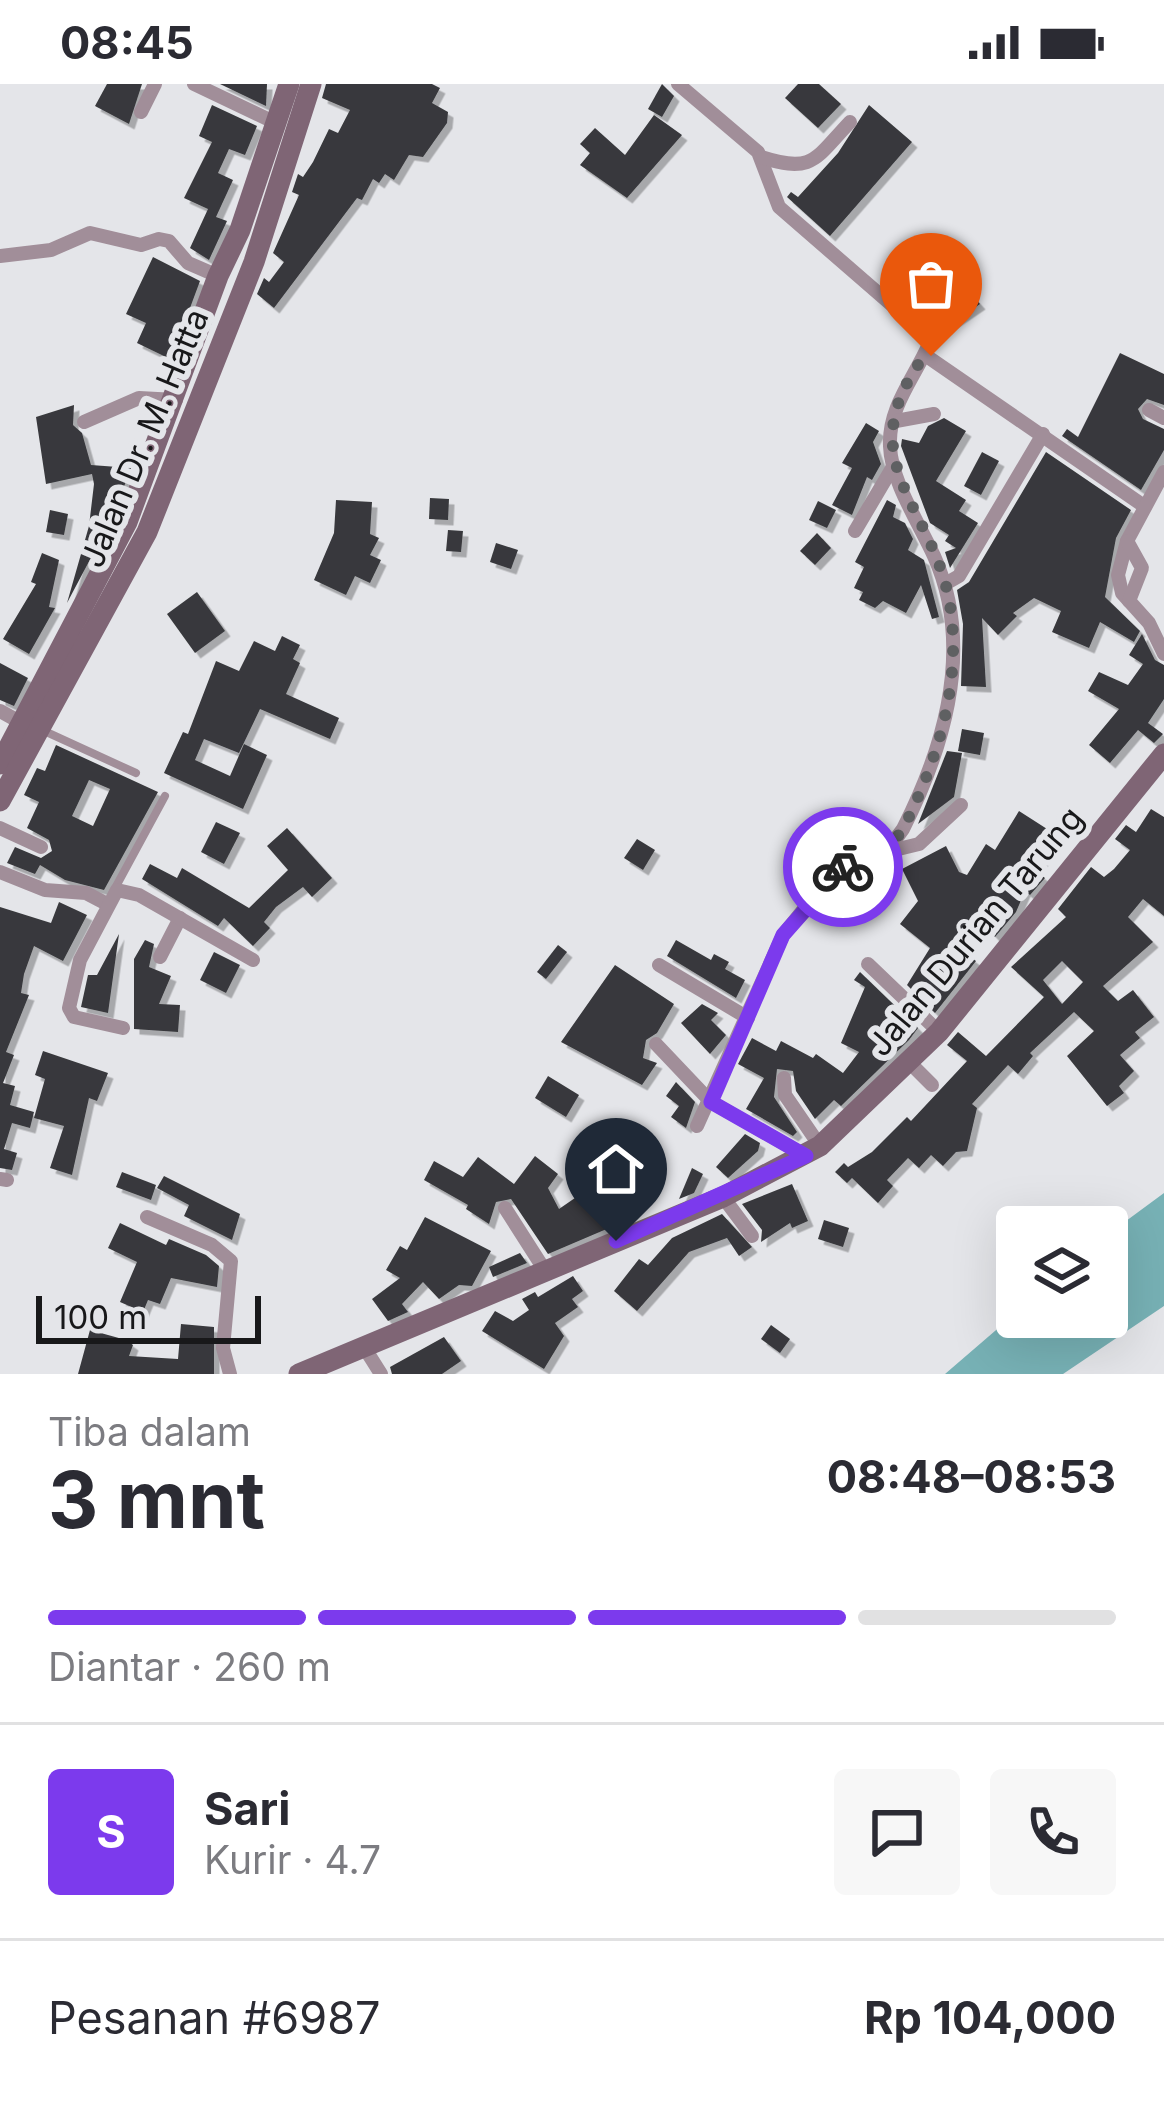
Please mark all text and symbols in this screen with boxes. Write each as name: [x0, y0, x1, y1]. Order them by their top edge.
text: 08:45: [60, 15, 194, 70]
pin: [880, 233, 982, 356]
icon: bag: [898, 251, 964, 317]
street label: Jalan Dr. M. Hatta: [72, 303, 216, 573]
street label: Jalan Durian Tarung: [859, 798, 1091, 1064]
courier: [783, 807, 903, 927]
icon: bike: [810, 834, 876, 900]
pin: [565, 1118, 667, 1241]
icon: home: [583, 1136, 649, 1202]
map controls: [996, 1206, 1128, 1338]
button: layers: [996, 1206, 1128, 1338]
scale bar: [36, 1290, 261, 1343]
text: 100 m: [54, 1297, 147, 1337]
text: Tiba dalam: [48, 1408, 251, 1455]
text: 08:48–08:53: [827, 1449, 1116, 1504]
text: 3 mnt: [48, 1452, 265, 1547]
text: Diantar · 260 m: [48, 1643, 331, 1690]
button: chat: [834, 1769, 960, 1895]
button: phone: [990, 1769, 1116, 1895]
text: Sari: [204, 1781, 290, 1836]
text: S: [96, 1804, 126, 1859]
text: Kurir · 4.7: [204, 1836, 381, 1883]
text: Pesanan #6987: [48, 1990, 380, 2045]
text: Rp 104,000: [864, 1990, 1116, 2045]

